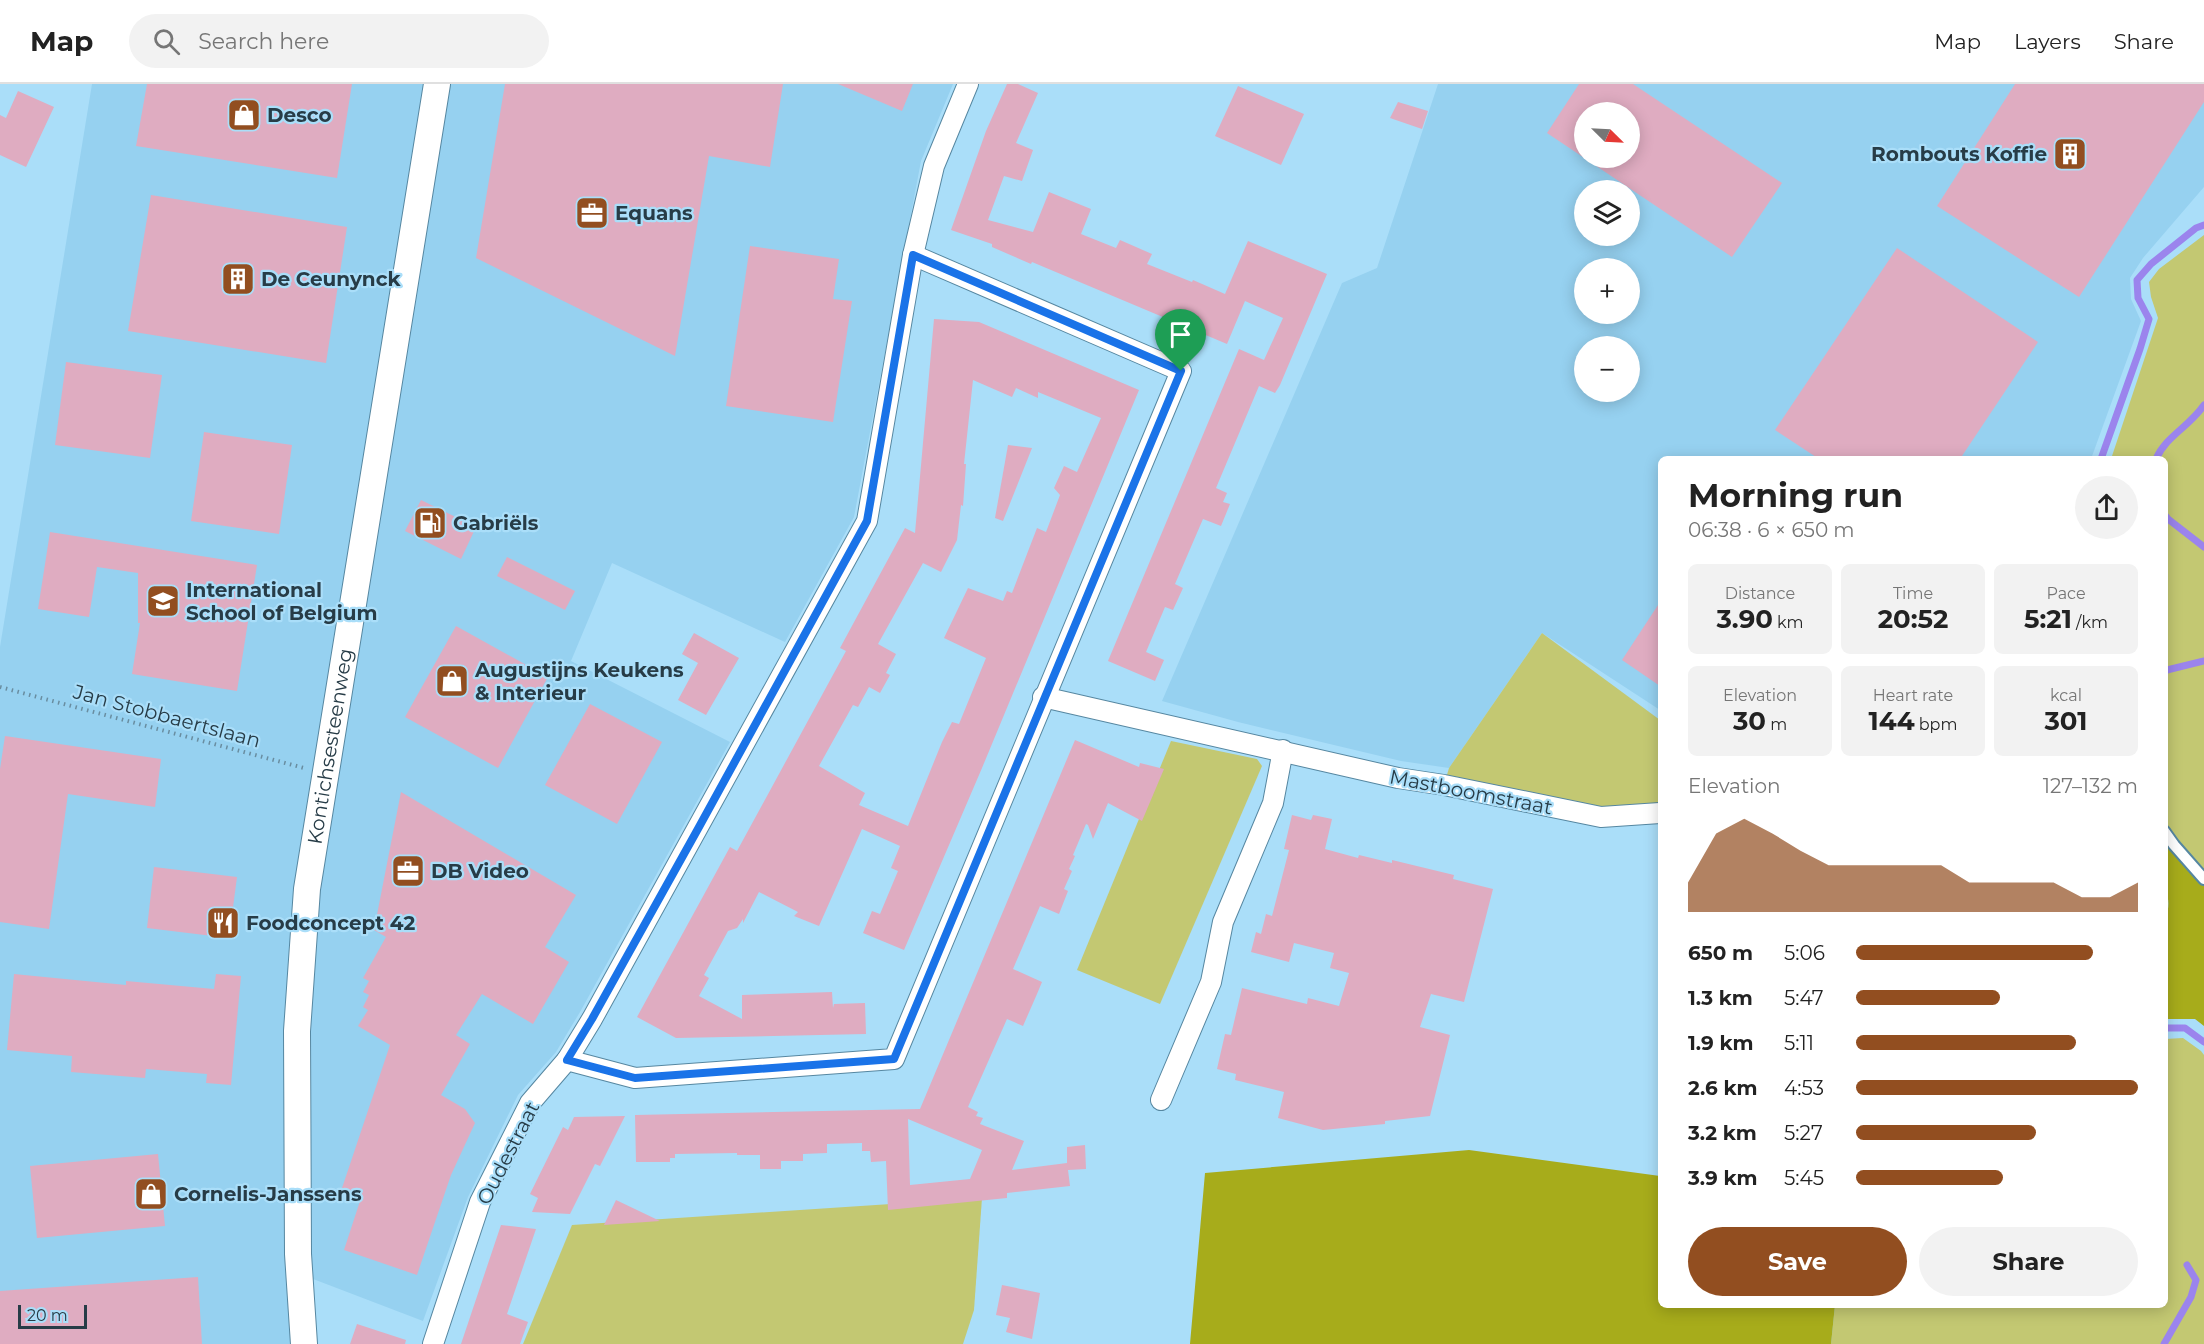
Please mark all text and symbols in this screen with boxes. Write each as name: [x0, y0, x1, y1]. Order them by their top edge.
search box: [129, 14, 549, 68]
text: Map: [30, 24, 93, 58]
icon: search: [150, 25, 183, 58]
text: Search here: [198, 28, 329, 55]
text: Map: [1934, 29, 1981, 54]
text: Layers: [2014, 29, 2081, 54]
text: Share: [2114, 29, 2174, 54]
shop icon: Desco: [226, 97, 262, 133]
north arrow: [1574, 102, 1640, 168]
map controls: [1574, 102, 1640, 402]
place label: Desco: [267, 103, 332, 127]
building icon: Rombouts Koffie: [2052, 136, 2088, 172]
place label: Rombouts Koffie: [1871, 142, 2047, 166]
button: layers: [1574, 180, 1640, 246]
office icon: Equans: [574, 195, 610, 231]
place label: Equans: [615, 201, 693, 225]
button: +: [1574, 258, 1640, 324]
building icon: De Ceunynck: [220, 261, 256, 297]
place label: De Ceunynck: [261, 267, 402, 291]
pin: [1155, 309, 1206, 371]
icon: arrive: [1164, 318, 1197, 351]
button: −: [1574, 336, 1640, 402]
text: Morning run: [1688, 475, 1903, 515]
button: share: [2075, 476, 2138, 539]
fuel station icon: Gabriëls: [412, 505, 448, 541]
place label: Gabriëls: [453, 511, 539, 535]
text: 06:38 · 6 × 650 m: [1688, 518, 1855, 542]
place label: International School of Belgium: [186, 578, 377, 625]
school or university icon: International School of Belgium: [145, 583, 181, 619]
text: Distance: [1725, 584, 1795, 603]
text: Time: [1893, 584, 1933, 603]
text: Pace: [2046, 584, 2086, 603]
text: 3.90: [1716, 603, 1773, 635]
text: 20:52: [1878, 603, 1948, 635]
text: 5:21: [2024, 603, 2072, 635]
text: km: [1773, 613, 1804, 632]
text: /km: [2072, 613, 2108, 632]
street label: Kontichsesteenweg: [302, 647, 358, 846]
place label: Augustijns Keukens & Interieur: [474, 658, 684, 705]
shop icon: Augustijns Keukens & Interieur: [434, 663, 470, 699]
street label: Jan Stobbaertslaan: [70, 679, 263, 753]
text: Elevation: [1723, 686, 1797, 705]
text: Heart rate: [1873, 686, 1953, 705]
text: kcal: [2050, 686, 2082, 705]
text: 30: [1733, 705, 1766, 737]
text: 144: [1869, 705, 1915, 737]
text: 301: [2044, 705, 2088, 737]
text: m: [1766, 715, 1787, 734]
text: bpm: [1915, 715, 1957, 734]
street label: Mastboomstraat: [1388, 764, 1554, 820]
text: Elevation: [1688, 774, 1780, 798]
text: 127–132 m: [2043, 774, 2138, 798]
office icon: DB Video: [390, 853, 426, 889]
place label: DB Video: [431, 859, 529, 883]
restaurant icon: Foodconcept 42: [205, 905, 241, 941]
place label: Foodconcept 42: [246, 911, 415, 935]
text: 650 m: [1688, 941, 1753, 965]
text: 5:06: [1784, 941, 1825, 965]
text: 1.3 km: [1688, 986, 1753, 1010]
text: 5:47: [1784, 986, 1824, 1010]
text: 1.9 km: [1688, 1031, 1754, 1055]
text: 5:11: [1784, 1031, 1814, 1055]
text: 2.6 km: [1688, 1076, 1757, 1100]
text: 4:53: [1784, 1076, 1824, 1100]
street label: Oudestraat: [472, 1097, 544, 1209]
text: 3.2 km: [1688, 1121, 1757, 1145]
text: 5:27: [1784, 1121, 1823, 1145]
text: 3.9 km: [1688, 1166, 1758, 1190]
text: 5:45: [1784, 1166, 1824, 1190]
shop icon: Cornelis-Janssens: [133, 1176, 169, 1212]
place label: Cornelis-Janssens: [174, 1182, 362, 1206]
button: Save: [1688, 1227, 1907, 1296]
button: Share: [1919, 1227, 2138, 1296]
scale bar: [18, 1302, 87, 1330]
text: 20 m: [27, 1306, 68, 1325]

